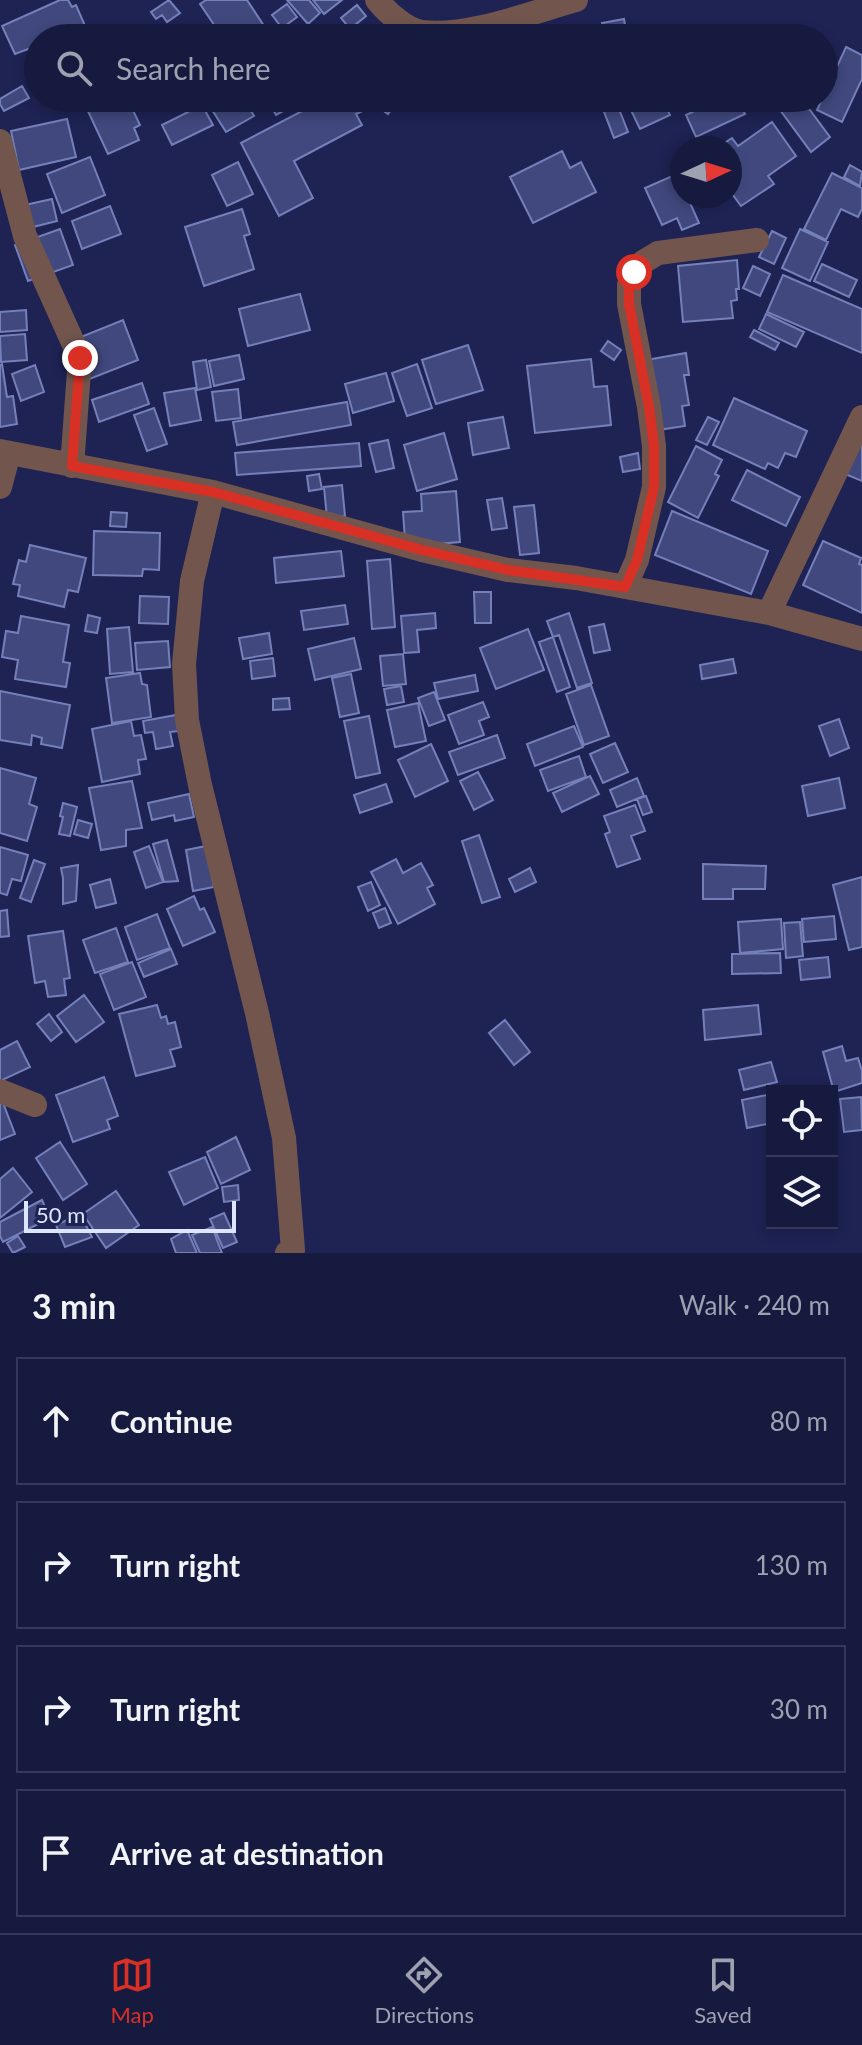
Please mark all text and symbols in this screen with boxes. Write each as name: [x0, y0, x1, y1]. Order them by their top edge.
search box: [24, 24, 838, 112]
icon: search: [52, 46, 96, 90]
text: Search here: [116, 50, 271, 86]
north arrow: [670, 136, 742, 208]
route start: [616, 254, 652, 290]
route end: [62, 340, 98, 376]
map controls: [766, 1085, 838, 1229]
button: locate: [766, 1085, 838, 1157]
button: layers: [766, 1157, 838, 1229]
scale bar: [24, 1197, 236, 1233]
text: 50 m: [36, 1201, 85, 1228]
text: 3 min: [32, 1285, 116, 1326]
text: Walk · 240 m: [679, 1289, 830, 1321]
icon: ahead: [34, 1399, 78, 1443]
text: Continue: [110, 1403, 233, 1439]
text: 80 m: [770, 1405, 828, 1437]
icon: right: [34, 1543, 78, 1587]
text: Turn right: [110, 1547, 240, 1583]
text: 130 m: [755, 1549, 828, 1581]
icon: right: [34, 1687, 78, 1731]
text: Turn right: [110, 1691, 240, 1727]
text: 30 m: [770, 1693, 828, 1725]
icon: arrive: [34, 1831, 78, 1875]
text: Arrive at destination: [110, 1835, 384, 1871]
tab: Map: [110, 1953, 154, 2028]
tab: Directions: [375, 1953, 474, 2028]
tab: Saved: [694, 1953, 752, 2028]

